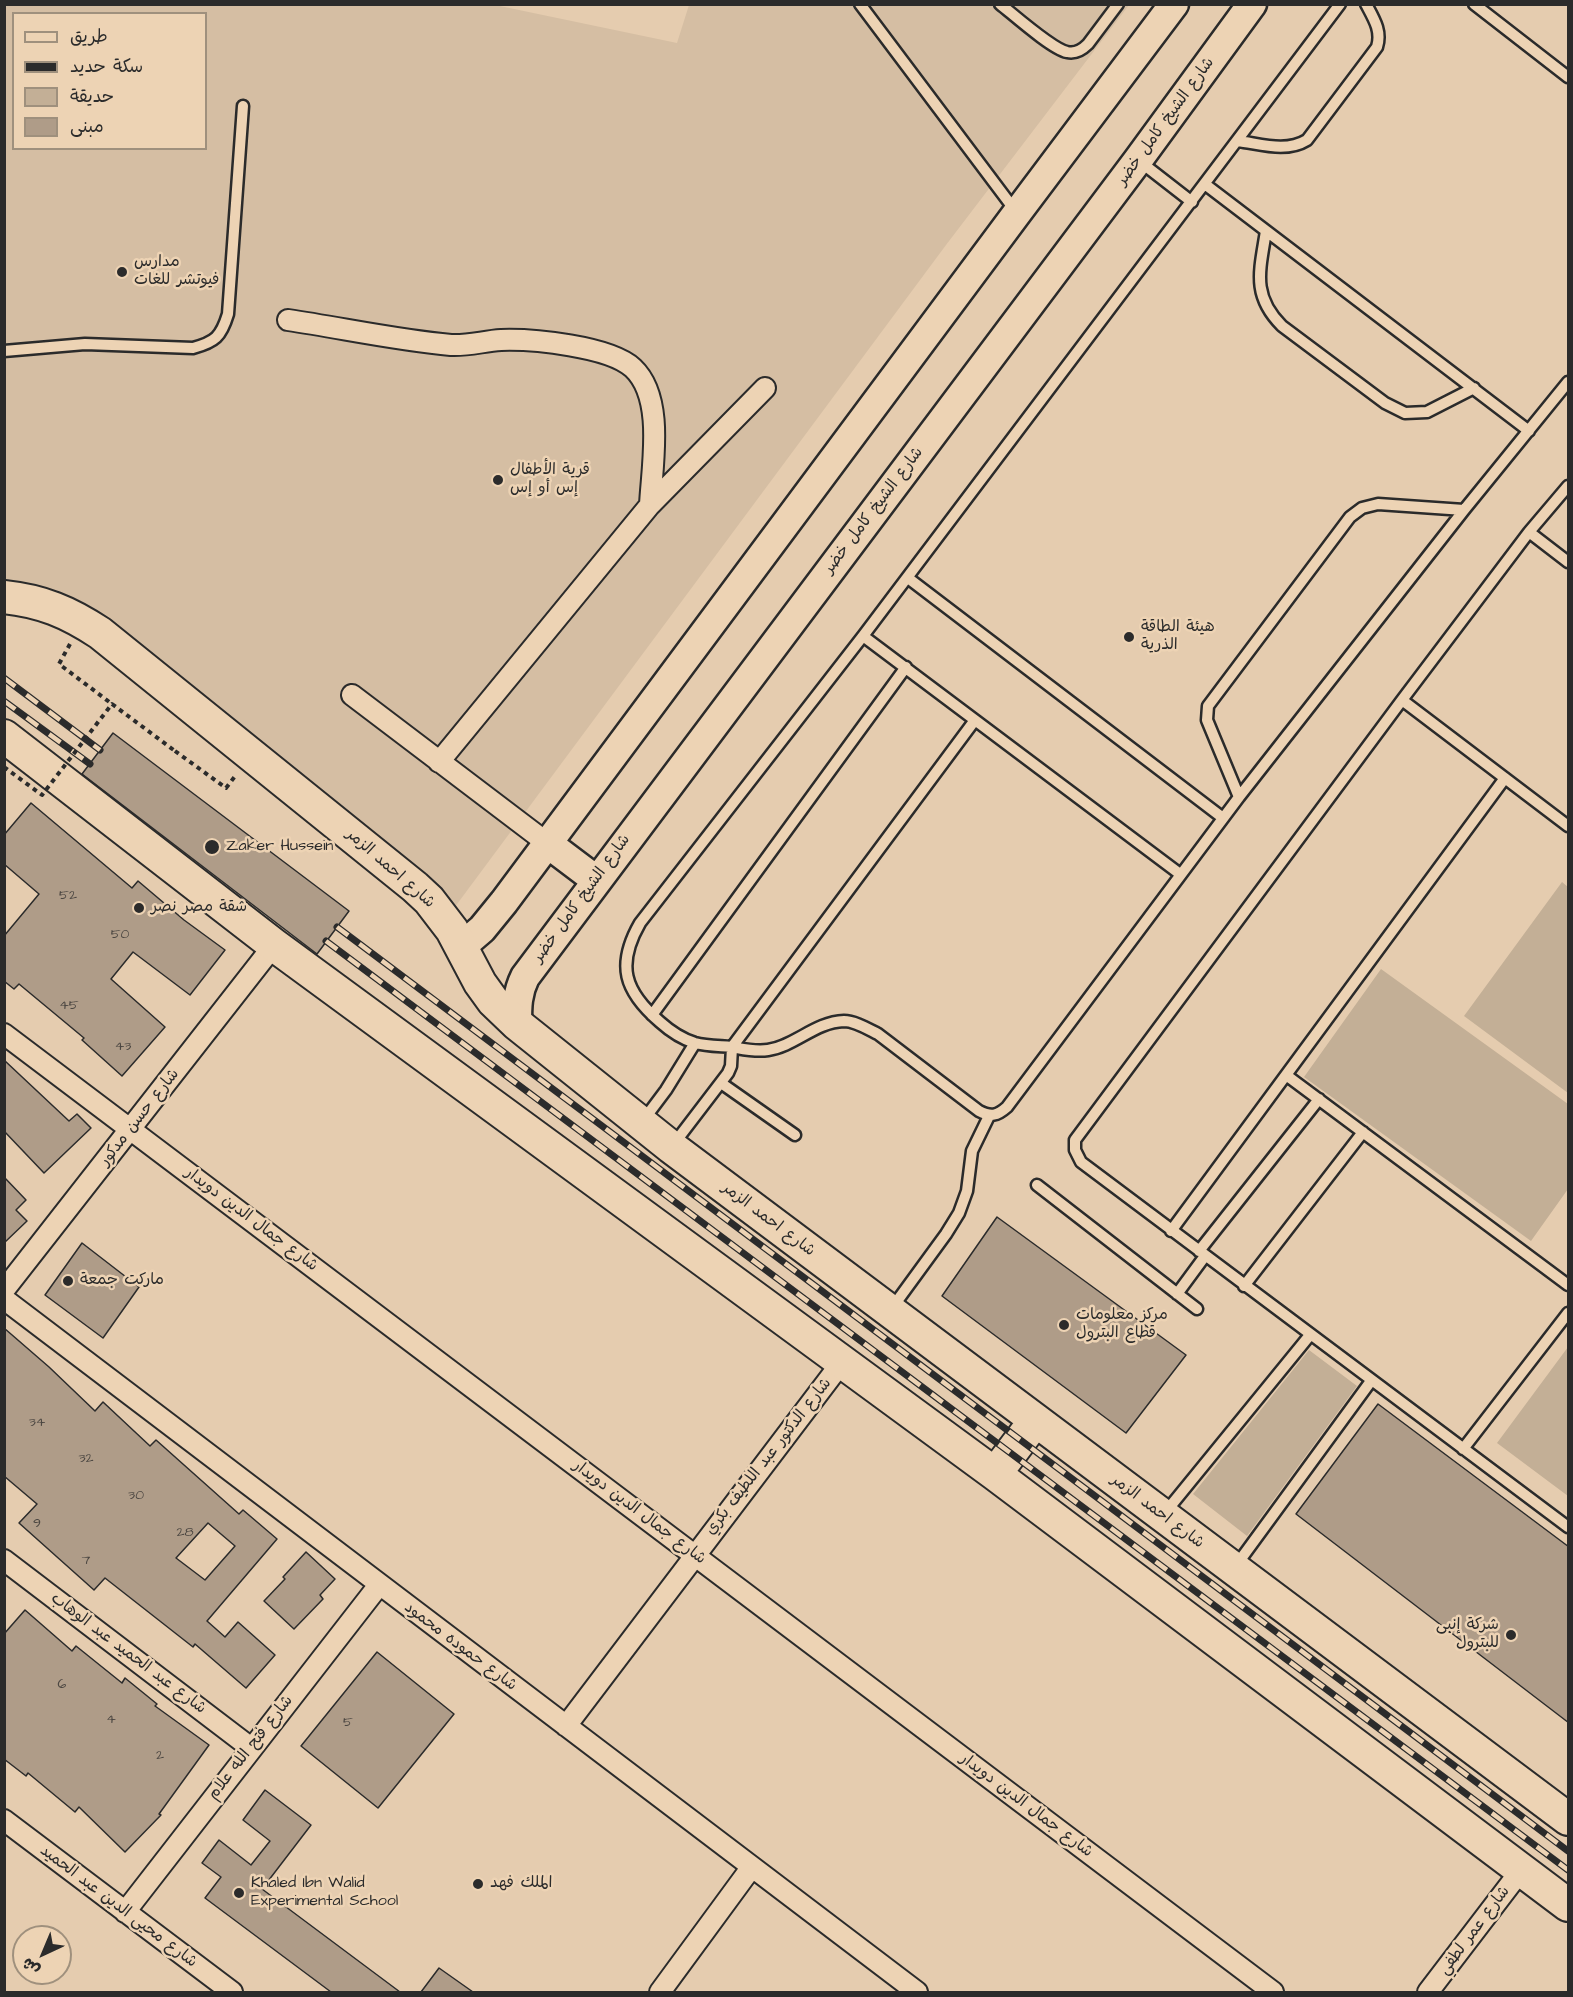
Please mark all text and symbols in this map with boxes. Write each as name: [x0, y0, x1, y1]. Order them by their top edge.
legend: [12, 12, 207, 150]
text: طريق: [70, 24, 108, 49]
text: سكة حديد: [70, 54, 143, 79]
street label: شارع الشيخ كامل خضر: [1113, 54, 1219, 190]
text: حديقة: [70, 84, 114, 109]
text: مبنى: [70, 114, 104, 139]
place label: مدارس فيوتشر للغات: [134, 253, 219, 291]
marker: مدارس فيوتشر للغات: [115, 265, 129, 279]
street label: شارع الشيخ كامل خضر: [820, 444, 928, 578]
place label: قرية الأطفال إس أو إس: [510, 461, 590, 499]
marker: قرية الأطفال إس أو إس: [491, 473, 505, 487]
place label: هيئة الطاقة الذرية: [1141, 618, 1215, 656]
marker: هيئة الطاقة الذرية: [1122, 630, 1136, 644]
street label: شارع احمد الزمر: [342, 825, 438, 913]
street label: شارع الشيخ كامل خضر: [529, 831, 635, 967]
place label: Zaker Hussein: [226, 837, 333, 857]
marker: Zaker Hussein: [203, 838, 221, 856]
house number: 52: [59, 888, 77, 904]
place label: شقة مصر نصر: [151, 898, 247, 918]
marker: شقة مصر نصر: [132, 901, 146, 915]
house number: 50: [111, 927, 129, 943]
house number: 45: [59, 998, 79, 1014]
house number: 43: [115, 1039, 131, 1055]
street label: شارع حسن مدكور: [96, 1066, 184, 1170]
street label: شارع جمال الدين دويدار: [181, 1164, 321, 1276]
street label: شارع احمد الزمر: [718, 1179, 818, 1261]
place label: ماركت جمعة: [80, 1271, 164, 1291]
marker: ماركت جمعة: [61, 1274, 75, 1288]
place label: مركز معلومات قطاع البترول: [1076, 1306, 1168, 1344]
marker: مركز معلومات قطاع البترول: [1057, 1318, 1071, 1332]
street label: شارع الدكتور عبد اللطيف بكري: [702, 1375, 836, 1539]
house number: 34: [29, 1415, 45, 1431]
house number: 32: [78, 1451, 94, 1467]
street label: شارع جمال الدين دويدار: [569, 1457, 709, 1569]
street label: شارع احمد الزمر: [1107, 1471, 1207, 1553]
house number: 30: [128, 1488, 144, 1504]
house number: 9: [33, 1516, 41, 1532]
house number: 28: [176, 1525, 194, 1541]
house number: 7: [82, 1553, 90, 1569]
street label: شارع عبد الحميد عبد الوهاب: [47, 1589, 209, 1719]
street label: شارع حموده محمود: [400, 1598, 520, 1696]
place label: شركة إنبى للبترول: [1436, 1616, 1499, 1654]
marker: شركة إنبى للبترول: [1504, 1628, 1518, 1642]
house number: 6: [58, 1677, 66, 1693]
street label: شارع فتح الله علام: [204, 1692, 298, 1804]
house number: 4: [106, 1712, 116, 1728]
house number: 5: [343, 1715, 353, 1731]
house number: 2: [156, 1748, 164, 1764]
street label: شارع جمال الدين دويدار: [956, 1750, 1096, 1862]
street label: شارع محيى الدين عبد الحميد: [36, 1842, 200, 1972]
place label: Khaled Ibn Walid Experimental School: [251, 1874, 398, 1912]
place label: الملك فهد: [490, 1874, 553, 1894]
marker: الملك فهد: [471, 1877, 485, 1891]
street label: شارع عمر لطفي: [1435, 1883, 1515, 1979]
marker: Khaled Ibn Walid Experimental School: [232, 1886, 246, 1900]
north arrow: [12, 1925, 72, 1985]
text: ش: [17, 1952, 45, 1981]

